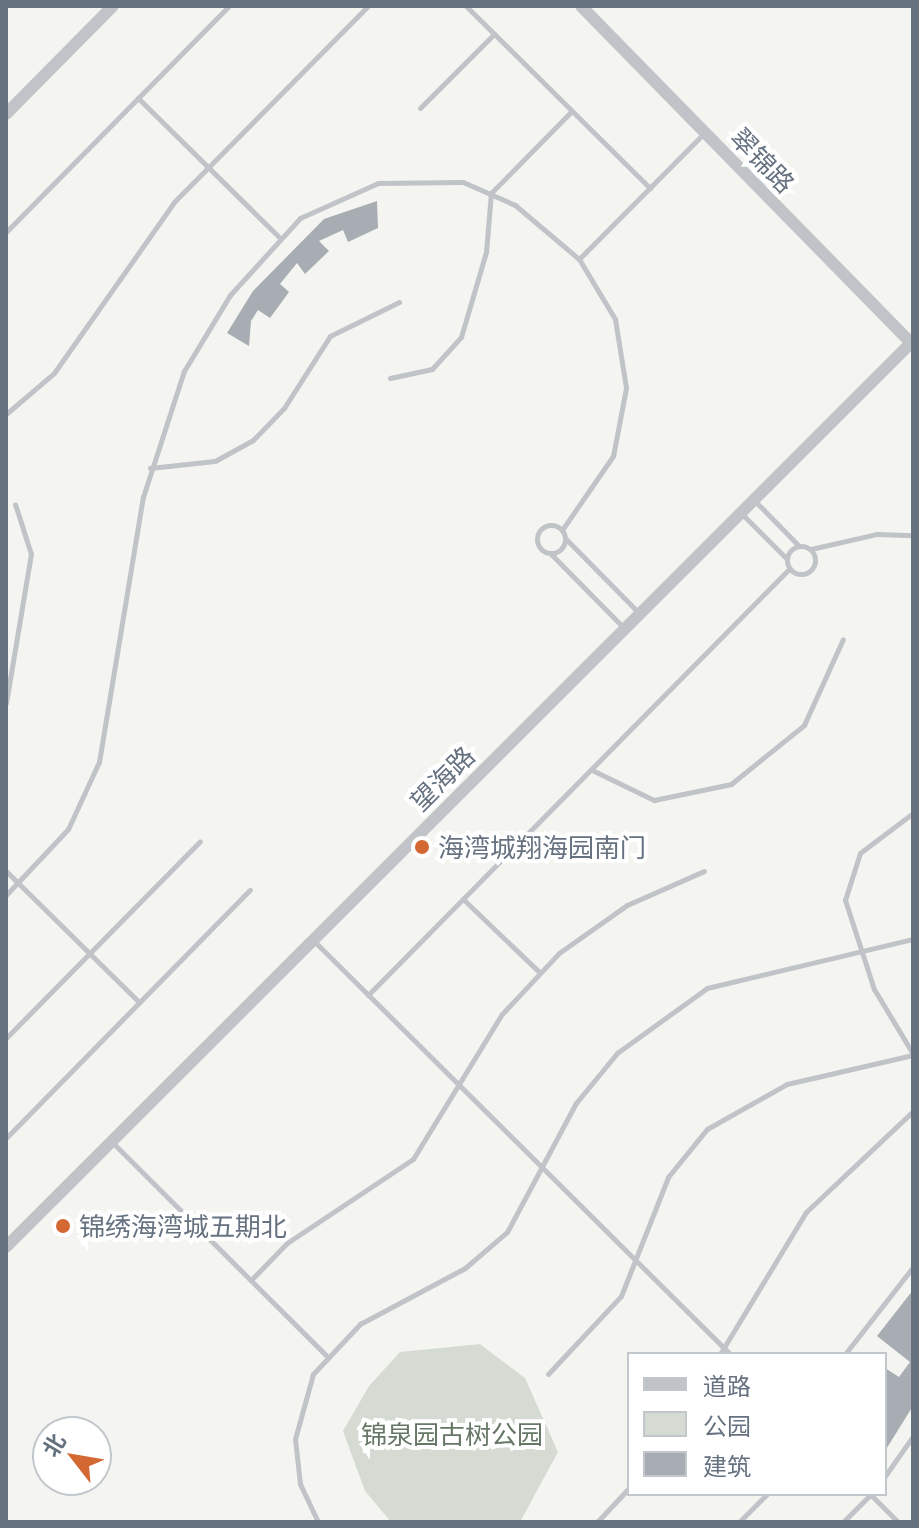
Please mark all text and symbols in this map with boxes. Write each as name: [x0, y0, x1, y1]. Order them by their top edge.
street label: 翠锦路: [725, 121, 801, 199]
street label: 望海路: [403, 739, 481, 817]
place label: 海湾城翔海园南门: [438, 831, 646, 863]
marker: 海湾城翔海园南门: [413, 838, 431, 856]
place label: 锦绣海湾城五期北: [79, 1210, 287, 1242]
marker: 锦绣海湾城五期北: [54, 1217, 72, 1235]
legend: [627, 1352, 887, 1496]
text: 道路: [703, 1371, 751, 1400]
text: 公园: [703, 1411, 751, 1440]
north arrow: [32, 1416, 112, 1496]
park label: 锦泉园古树公园: [361, 1418, 543, 1450]
text: 北: [36, 1429, 70, 1461]
text: 建筑: [703, 1451, 751, 1480]

